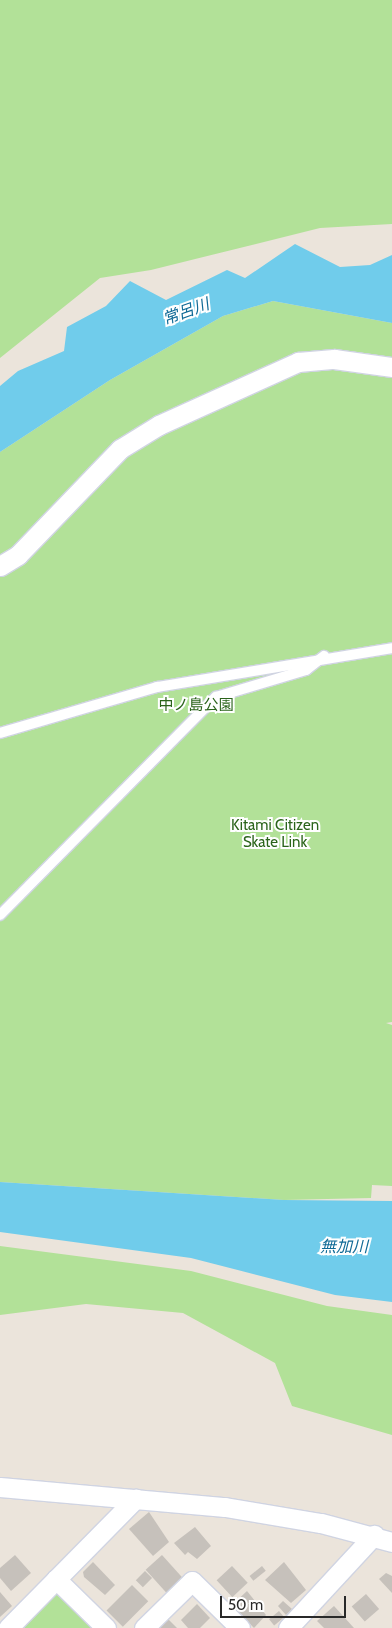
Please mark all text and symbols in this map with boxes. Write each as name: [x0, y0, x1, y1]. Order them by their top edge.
water label: 常呂川: [160, 295, 212, 329]
park label: 中ノ島公園: [159, 697, 233, 715]
park label: Kitami Citizen Skate Link: [231, 816, 319, 851]
water label: 無加川: [320, 1237, 368, 1257]
scale bar: [222, 1586, 348, 1618]
text: 50 m: [228, 1596, 263, 1614]

